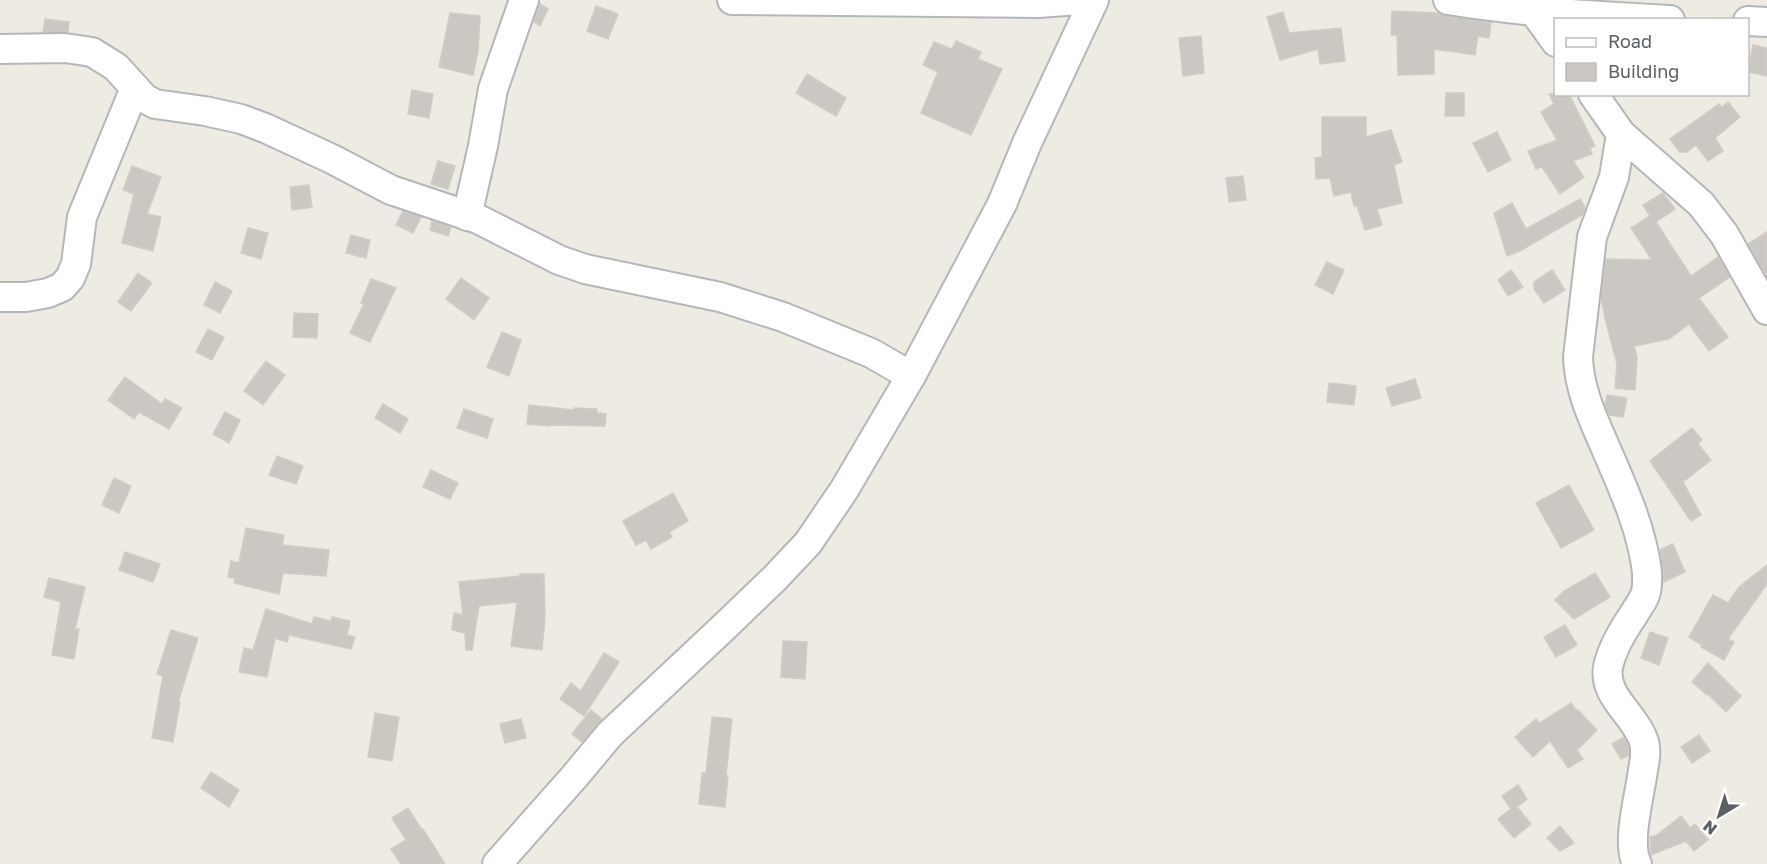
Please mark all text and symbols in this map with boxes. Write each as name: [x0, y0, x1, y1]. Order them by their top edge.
legend: [1554, 18, 1749, 96]
text: Road: [1608, 30, 1652, 52]
text: Building: [1608, 60, 1679, 82]
north arrow: [1689, 786, 1749, 846]
text: N: [1699, 816, 1721, 839]

